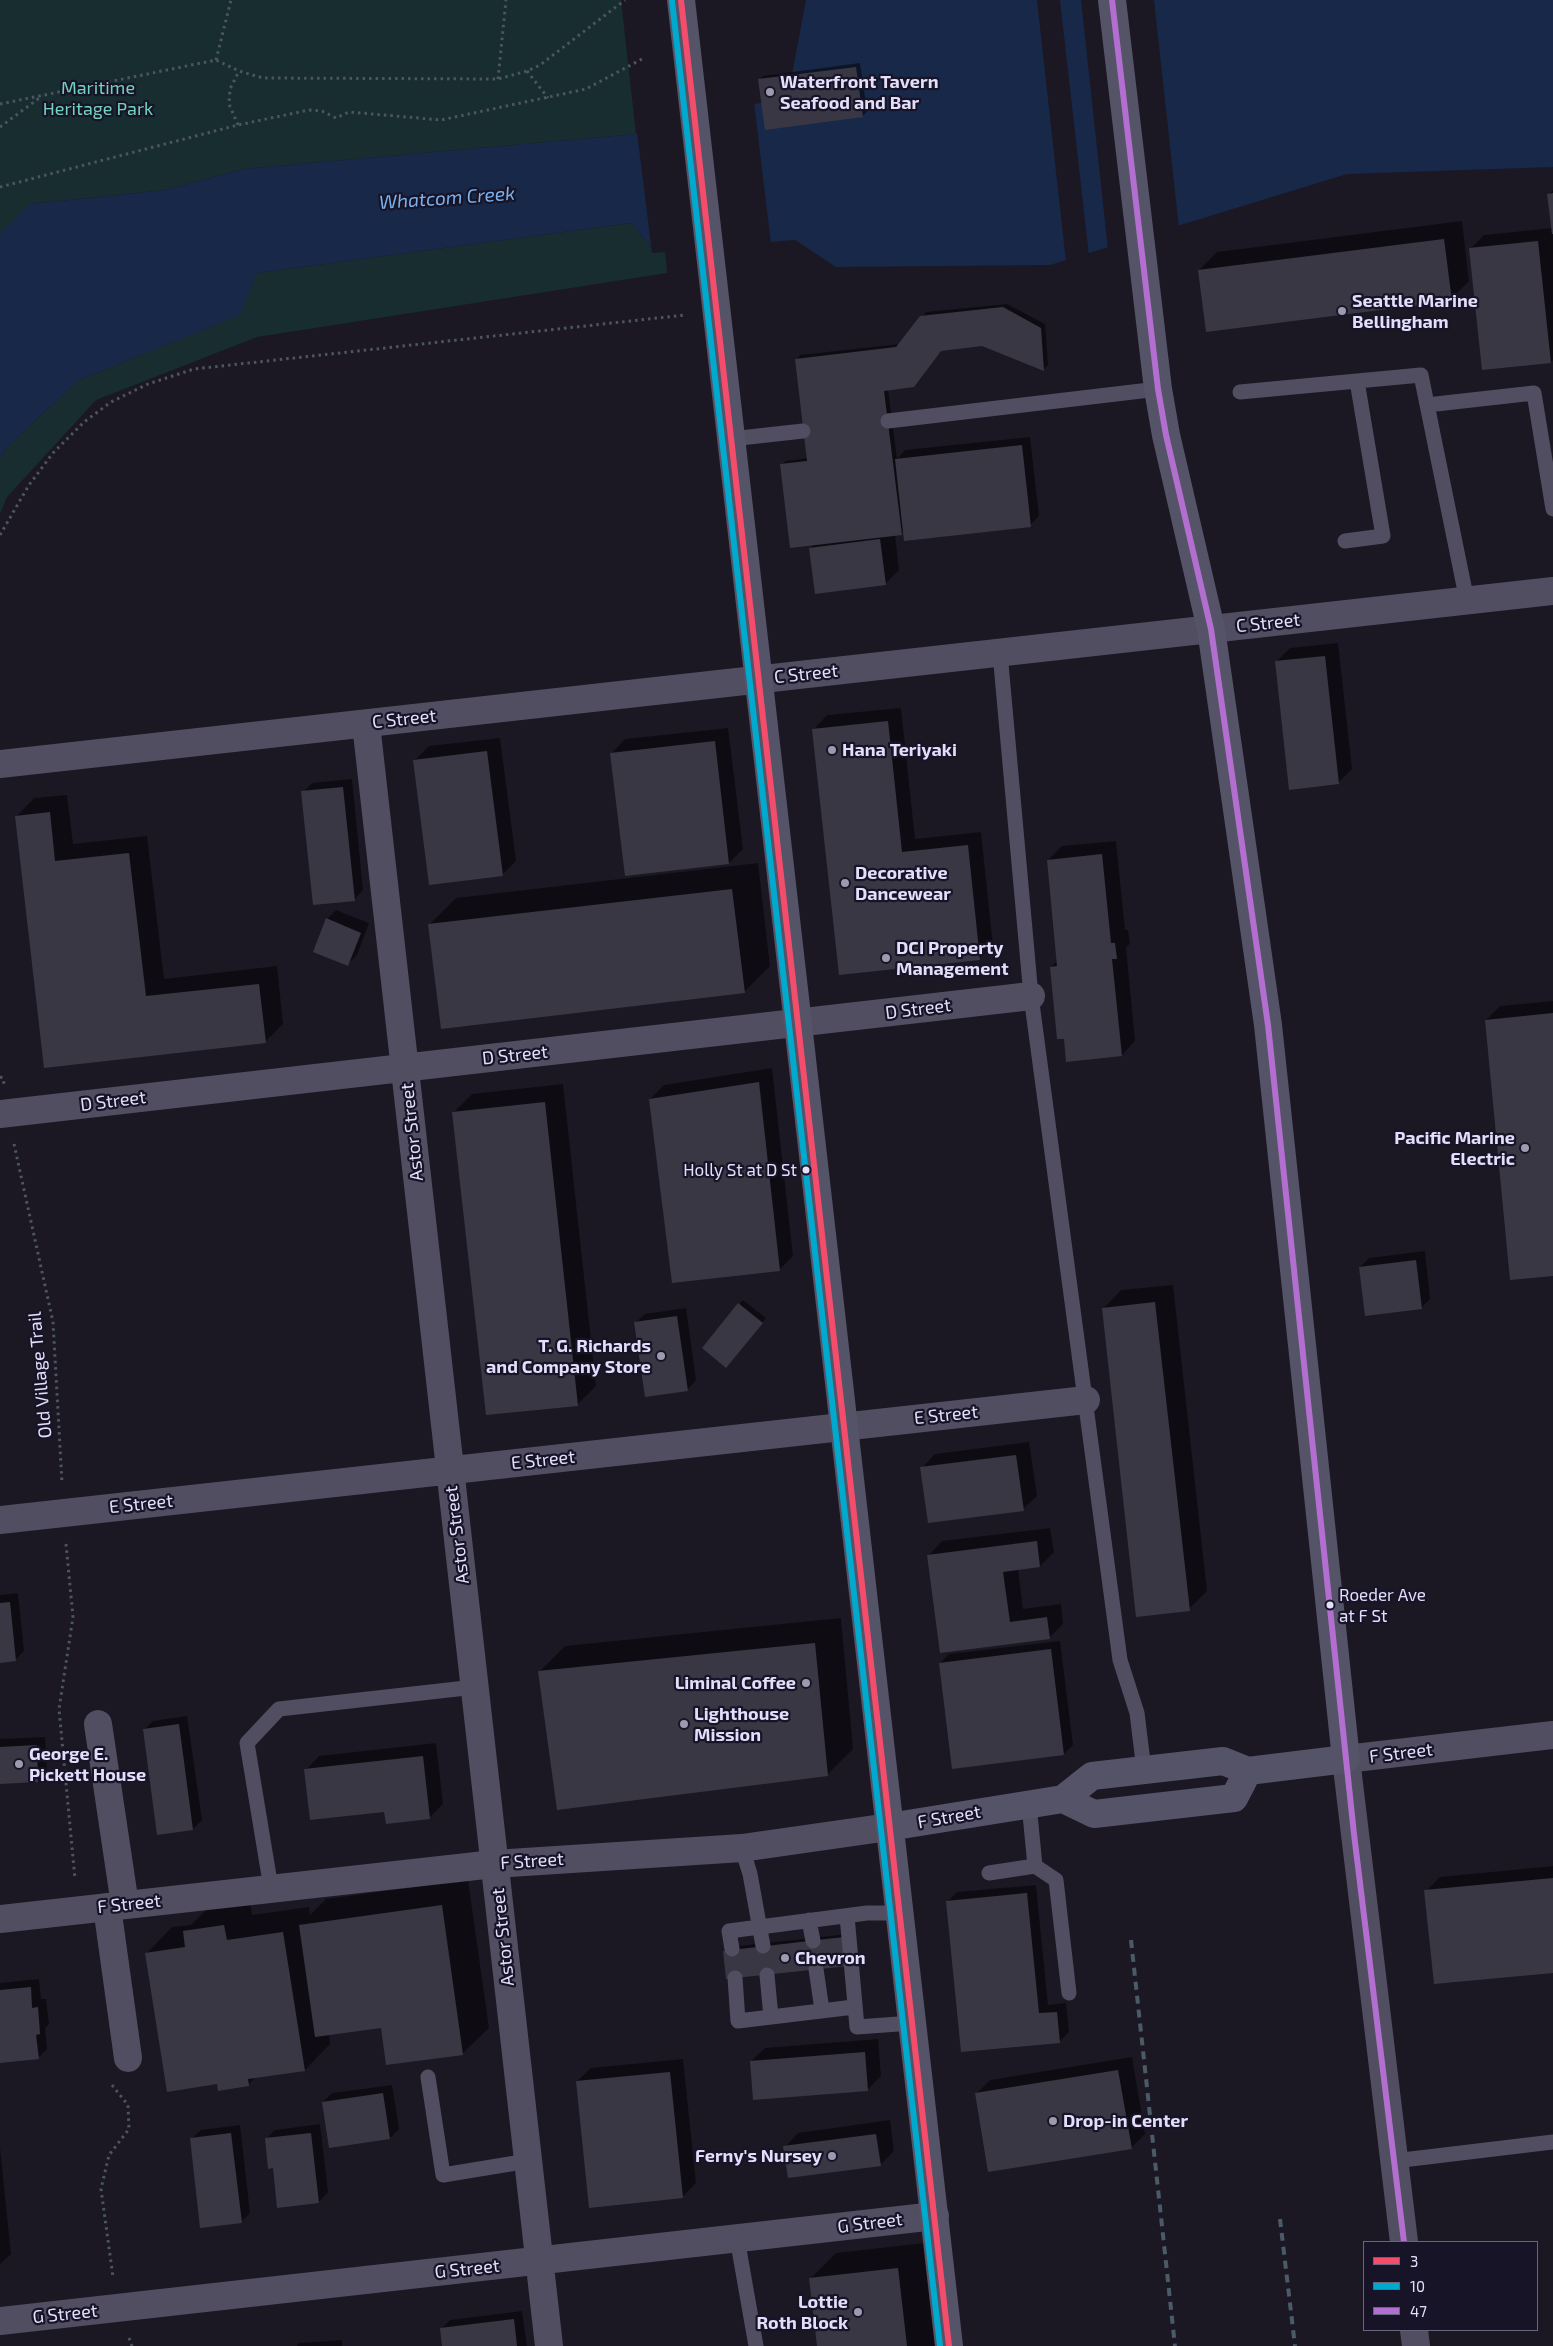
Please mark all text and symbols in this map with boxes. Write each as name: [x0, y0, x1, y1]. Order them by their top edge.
place label: Waterfront Tavern Seafood and Bar: [780, 71, 938, 114]
park label: Maritime Heritage Park: [43, 77, 153, 120]
marker: Waterfront Tavern Seafood and Bar: [764, 86, 776, 98]
water label: Whatcom Creek: [378, 182, 516, 214]
place label: Seattle Marine Bellingham: [1352, 290, 1478, 332]
marker: Seattle Marine Bellingham: [1336, 305, 1348, 317]
street label: C Street: [1235, 609, 1301, 637]
street label: C Street: [773, 660, 839, 688]
street label: C Street: [371, 705, 437, 733]
place label: Hana Teriyaki: [842, 739, 957, 761]
marker: Hana Teriyaki: [826, 744, 838, 756]
place label: Decorative Dancewear: [855, 862, 951, 904]
marker: Decorative Dancewear: [839, 877, 851, 889]
place label: DCI Property Management: [896, 937, 1009, 980]
marker: DCI Property Management: [880, 952, 892, 964]
street label: D Street: [884, 994, 952, 1024]
street label: D Street: [481, 1041, 549, 1069]
street label: Astor Street: [396, 1082, 428, 1182]
street label: D Street: [79, 1086, 147, 1116]
place label: Pacific Marine Electric: [1394, 1127, 1515, 1170]
marker: Pacific Marine Electric: [1519, 1142, 1531, 1154]
place label: Holly St at D St: [683, 1160, 797, 1180]
marker: Holly St at D St: [801, 1165, 811, 1175]
street label: Old Village Trail: [24, 1311, 56, 1439]
place label: T. G. Richards and Company Store: [486, 1335, 651, 1378]
marker: T. G. Richards and Company Store: [655, 1350, 667, 1362]
street label: E Street: [913, 1401, 979, 1429]
street label: E Street: [510, 1446, 576, 1474]
street label: Astor Street: [440, 1485, 474, 1585]
street label: E Street: [108, 1490, 174, 1518]
place label: Roeder Ave at F St: [1339, 1585, 1426, 1625]
marker: Roeder Ave at F St: [1325, 1600, 1335, 1610]
place label: Liminal Coffee: [675, 1672, 796, 1694]
marker: Liminal Coffee: [800, 1677, 812, 1689]
place label: Lighthouse Mission: [694, 1703, 789, 1746]
marker: Lighthouse Mission: [678, 1718, 690, 1730]
street label: F Street: [1368, 1738, 1434, 1768]
place label: George E. Pickett House: [29, 1743, 146, 1786]
marker: George E. Pickett House: [13, 1758, 25, 1770]
street label: F Street: [916, 1801, 982, 1833]
street label: F Street: [499, 1848, 565, 1874]
street label: Astor Street: [487, 1887, 519, 1987]
street label: F Street: [96, 1890, 162, 1918]
place label: Chevron: [795, 1947, 866, 1969]
marker: Chevron: [779, 1952, 791, 1964]
place label: Drop-in Center: [1063, 2110, 1188, 2132]
marker: Drop-in Center: [1047, 2115, 1059, 2127]
place label: Ferny's Nursey: [695, 2145, 822, 2167]
marker: Ferny's Nursey: [826, 2150, 838, 2162]
street label: G Street: [836, 2208, 904, 2238]
legend: [1363, 2241, 1538, 2331]
text: 3: [1410, 2252, 1418, 2270]
street label: G Street: [433, 2255, 501, 2283]
text: 10: [1410, 2277, 1425, 2295]
place label: Lottie Roth Block: [757, 2291, 848, 2334]
street label: G Street: [31, 2300, 99, 2328]
text: 47: [1410, 2302, 1427, 2320]
marker: Lottie Roth Block: [852, 2306, 864, 2318]

